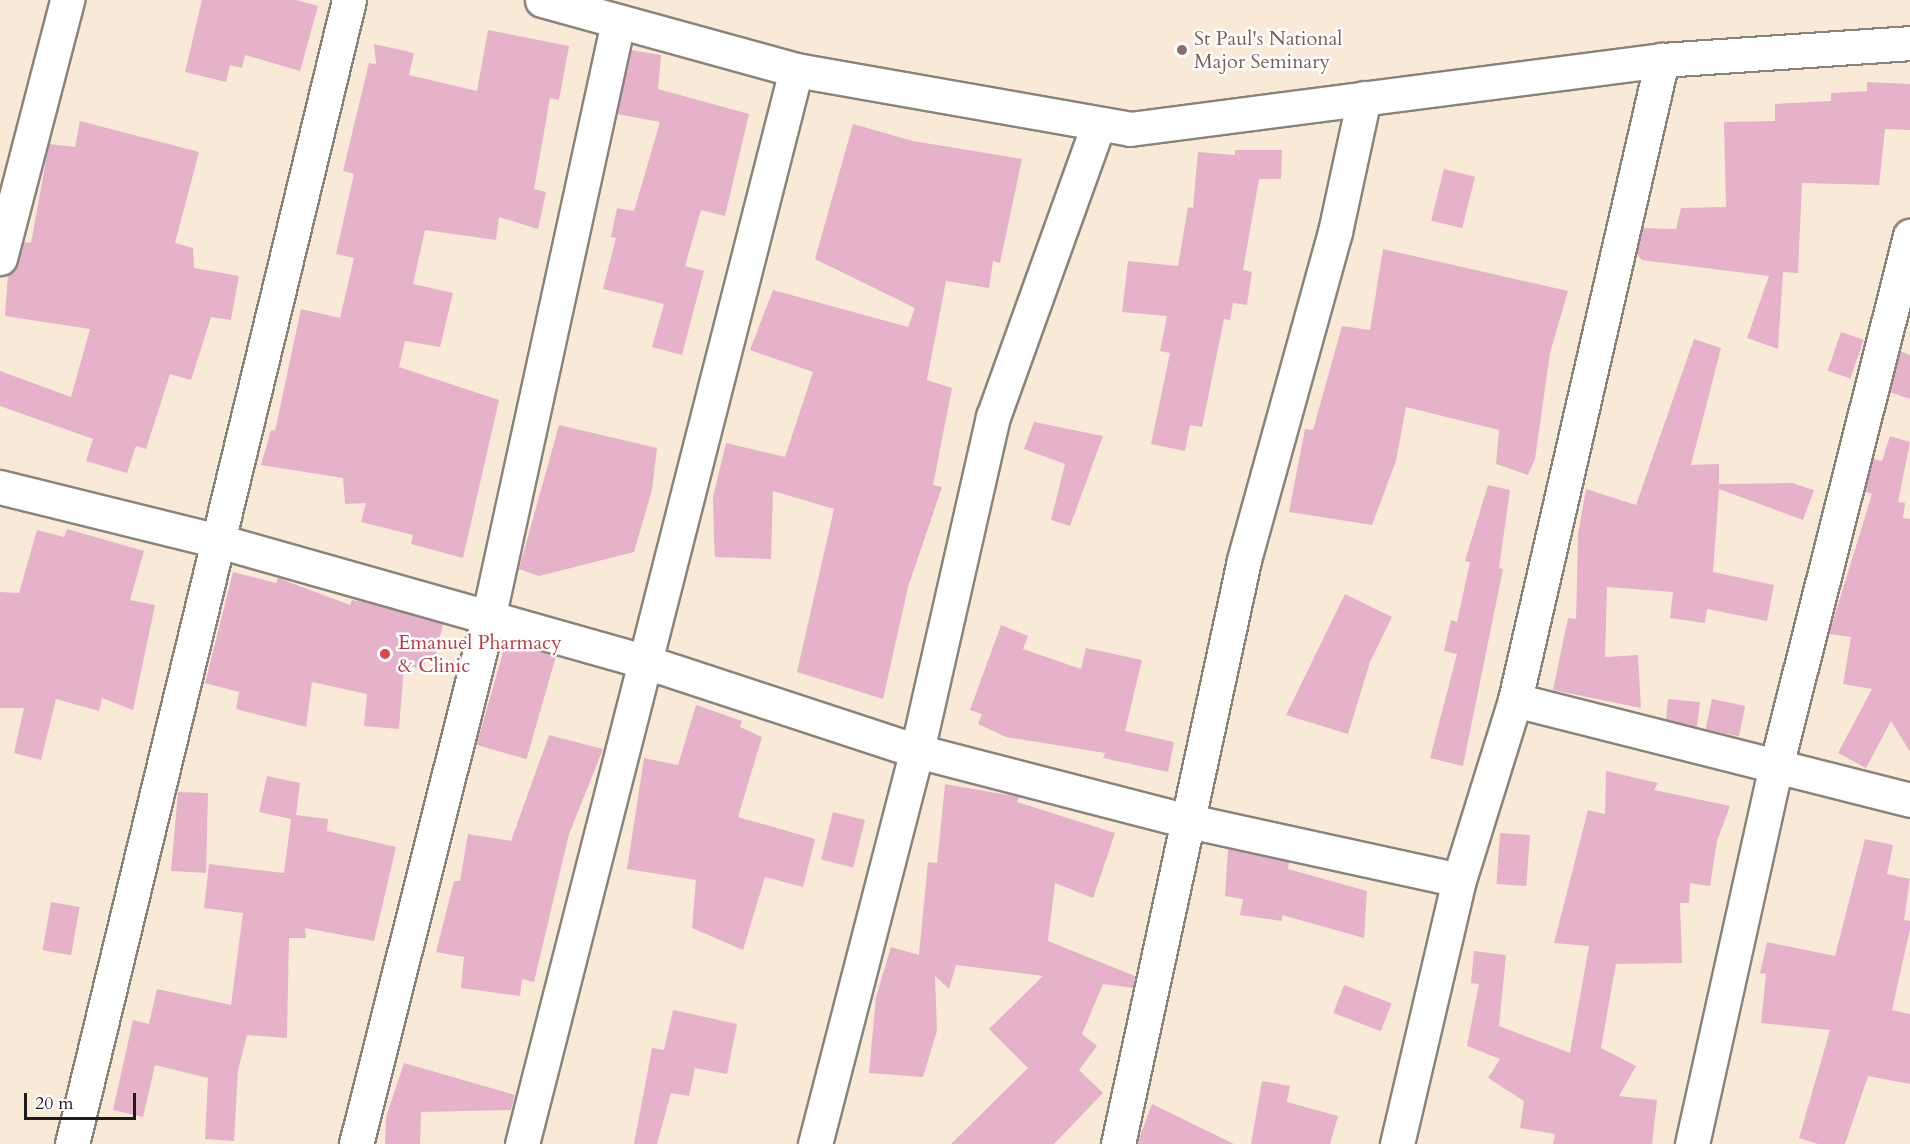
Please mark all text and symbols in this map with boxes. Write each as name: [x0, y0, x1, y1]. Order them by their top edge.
place label: St Paul's National Major Seminary: [1194, 27, 1342, 74]
marker: St Paul's National Major Seminary: [1175, 43, 1189, 57]
place label: Emanuel Pharmacy & Clinic: [398, 630, 562, 677]
marker: Emanuel Pharmacy & Clinic: [376, 645, 394, 663]
scale bar: [27, 1081, 140, 1119]
text: 20 m: [35, 1091, 74, 1116]

